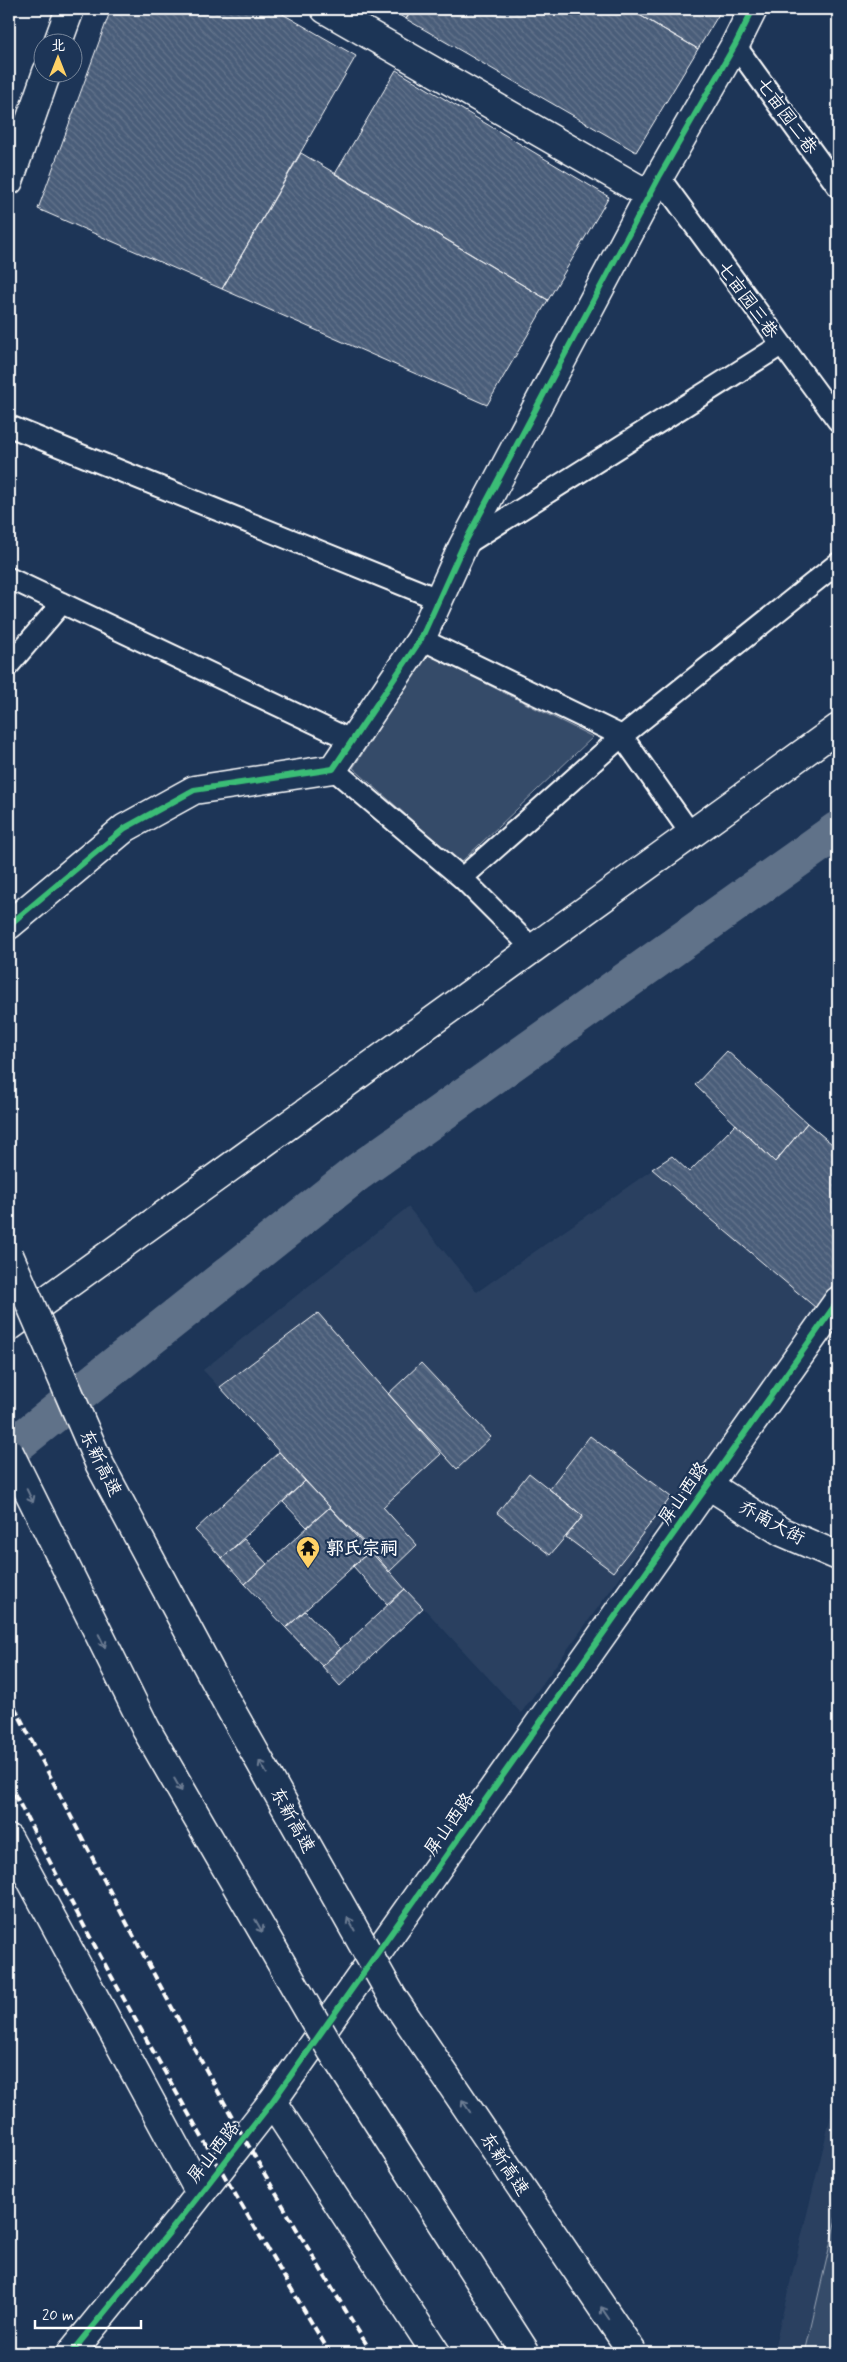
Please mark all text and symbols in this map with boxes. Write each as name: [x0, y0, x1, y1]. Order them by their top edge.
north arrow: [32, 32, 82, 82]
text: 北: [51, 37, 65, 55]
street label: 七亩园二巷: [750, 73, 822, 160]
street label: 七亩园三巷: [711, 257, 783, 344]
street label: 东新高速: [74, 1426, 127, 1501]
street label: 屏山西路: [653, 1457, 714, 1530]
one-way arrow: [26, 1488, 36, 1503]
street label: 乔南大街: [734, 1495, 809, 1551]
temple icon: 郭氏宗祠: [295, 1535, 321, 1569]
place label: 郭氏宗祠: [326, 1537, 398, 1561]
one-way arrow: [98, 1633, 108, 1648]
one-way arrow: [257, 1760, 267, 1774]
one-way arrow: [174, 1777, 183, 1792]
street label: 东新高速: [264, 1783, 320, 1858]
street label: 屏山西路: [419, 1788, 480, 1861]
one-way arrow: [346, 1916, 356, 1931]
one-way arrow: [255, 1918, 265, 1932]
one-way arrow: [460, 2099, 470, 2113]
street label: 屏山西路: [182, 2117, 245, 2188]
street label: 东新高速: [474, 2128, 534, 2201]
scale bar: [35, 2297, 141, 2329]
text: 20 m: [42, 2306, 74, 2326]
one-way arrow: [600, 2306, 610, 2320]

